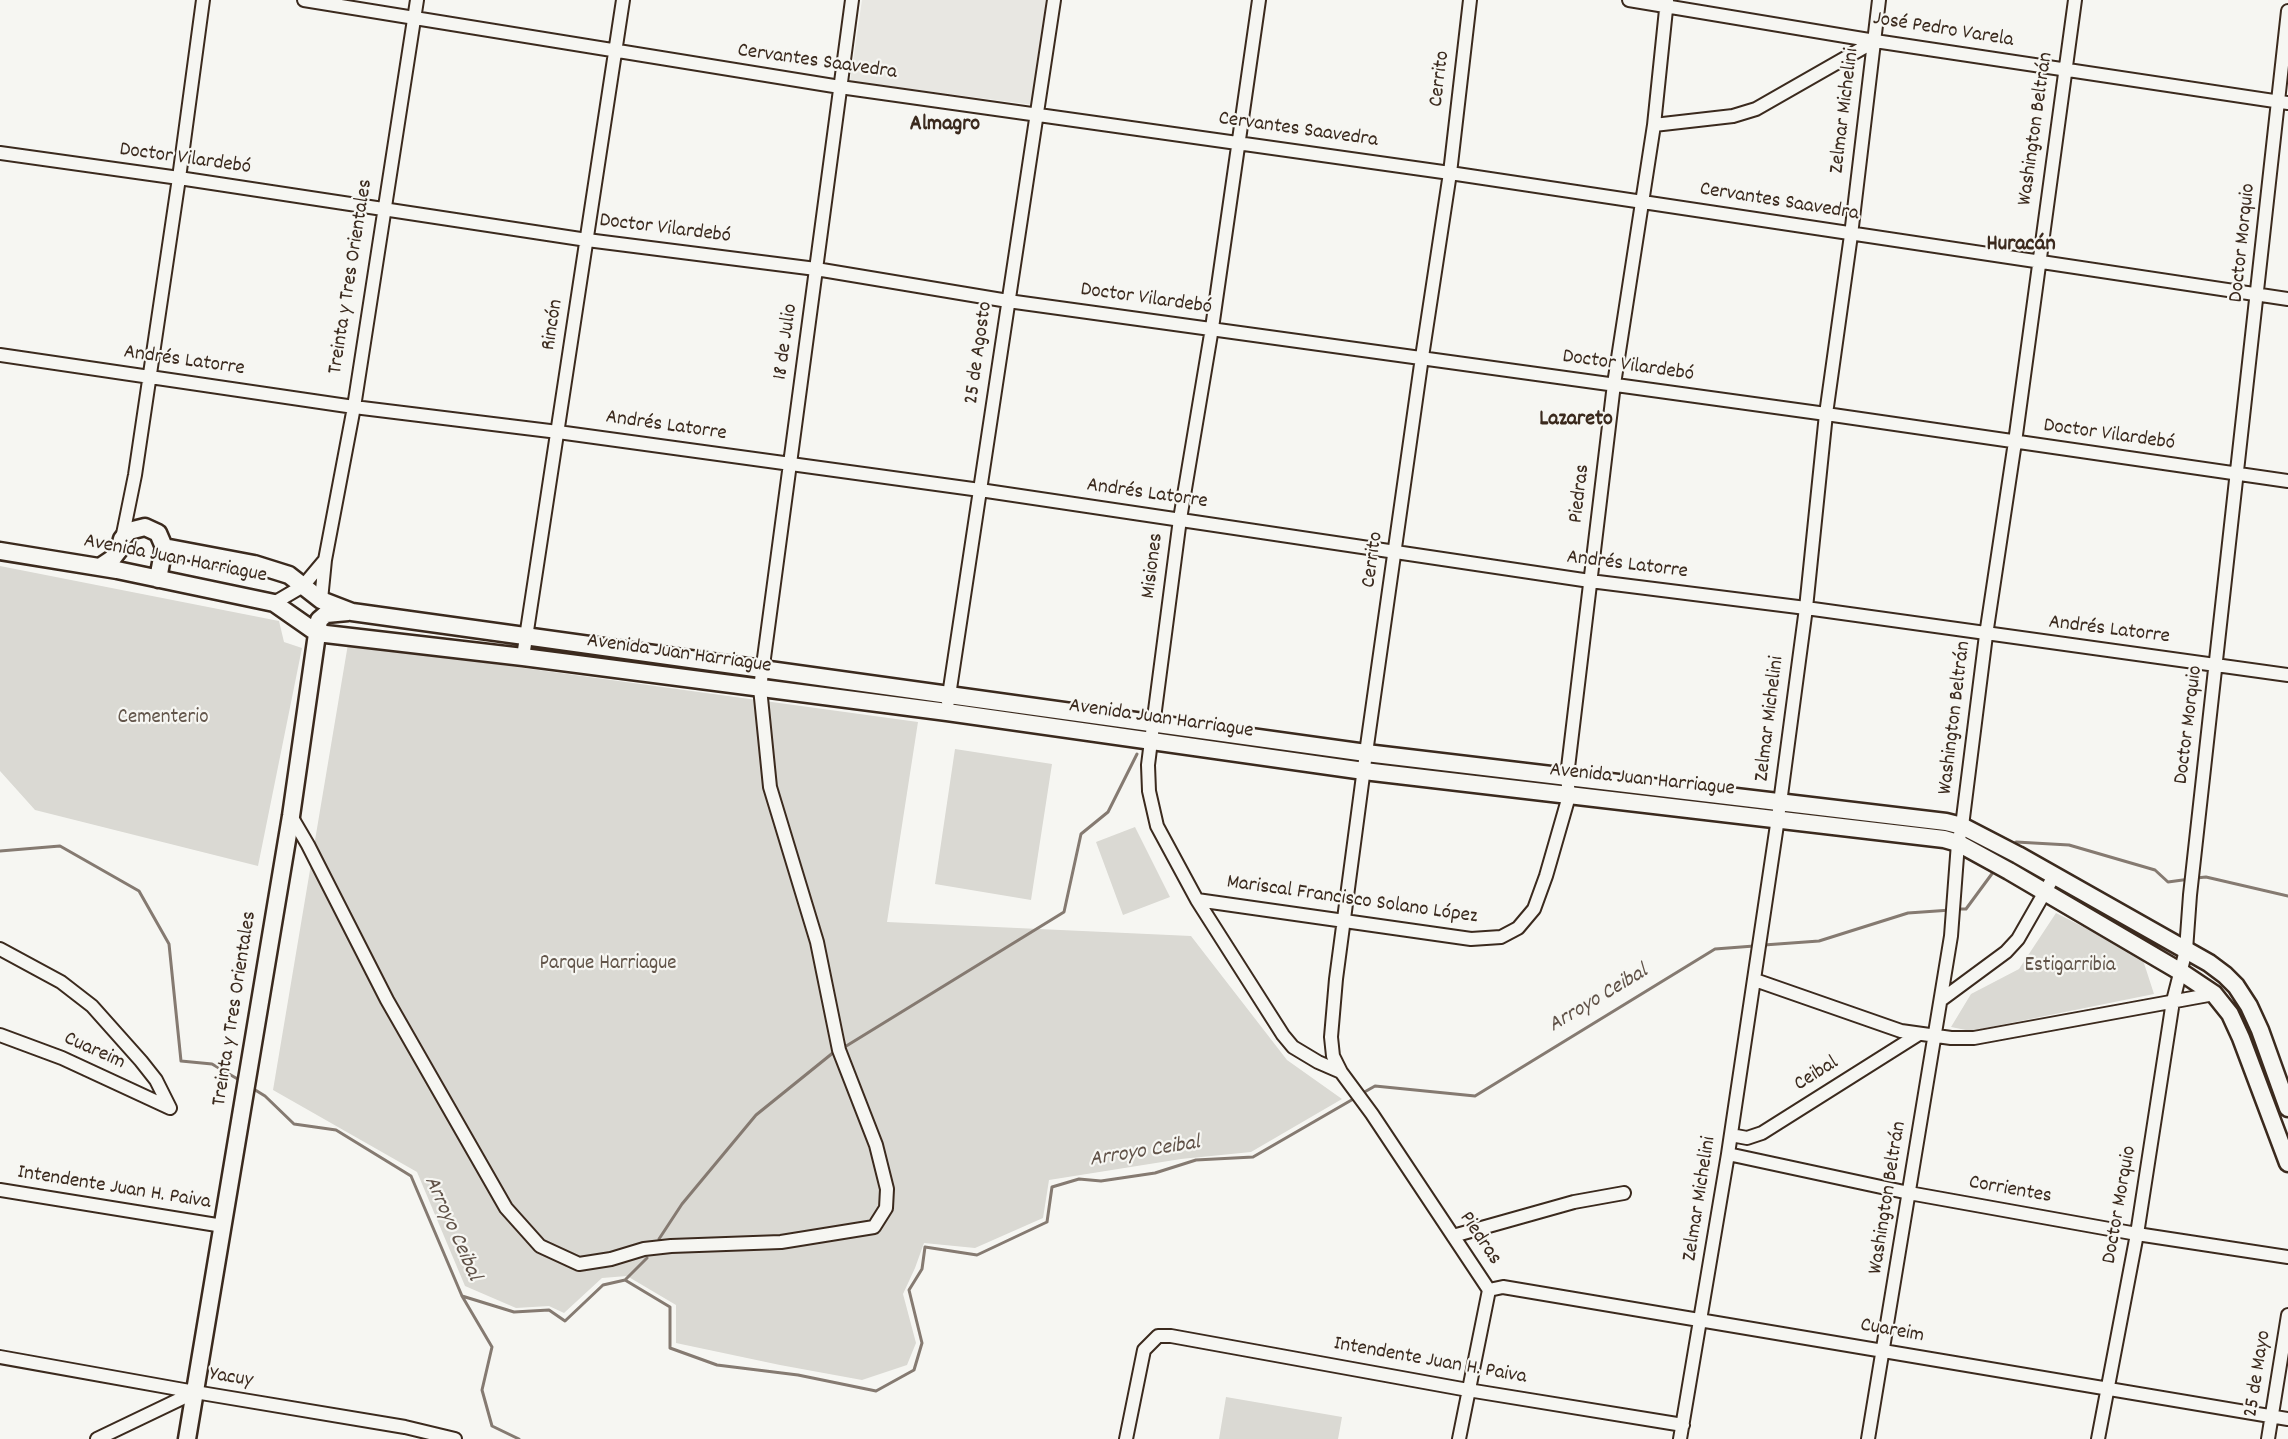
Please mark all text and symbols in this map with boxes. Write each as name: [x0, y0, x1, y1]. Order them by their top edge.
street label: José Pedro Varela: [1871, 7, 2015, 55]
street label: Cervantes Saavedra: [736, 39, 898, 87]
street label: Zelmar Michelini: [1826, 47, 1866, 175]
street label: Cerrito: [1425, 50, 1457, 108]
street label: Washington Beltrán: [2014, 51, 2060, 207]
street label: Cervantes Saavedra: [1217, 107, 1379, 155]
district label: Almagro: [910, 113, 980, 139]
street label: Doctor Vilardebó: [118, 138, 252, 182]
street label: Treinta y Tres Orientales: [324, 178, 380, 376]
street label: Cervantes Saavedra: [1698, 178, 1860, 228]
street label: Doctor Morquio: [2225, 182, 2263, 304]
street label: Doctor Vilardebó: [598, 209, 732, 251]
district label: Huracán: [1986, 233, 2056, 259]
street label: Doctor Vilardebó: [1079, 278, 1213, 322]
street label: Rincón: [538, 298, 570, 352]
street label: 25 de Agosto: [960, 300, 1000, 406]
street label: 18 de Julio: [769, 302, 805, 382]
street label: Andrés Latorre: [122, 341, 246, 383]
street label: Doctor Vilardebó: [1561, 345, 1695, 389]
street label: Andrés Latorre: [604, 406, 728, 448]
district label: Lazareto: [1539, 408, 1613, 434]
street label: Doctor Vilardebó: [2042, 414, 2176, 458]
street label: Piedras: [1565, 463, 1597, 525]
street label: Andrés Latorre: [1085, 474, 1209, 516]
street label: Avenida Juan Harriague: [81, 530, 269, 590]
street label: Cerrito: [1358, 530, 1390, 590]
street label: Misiones: [1137, 532, 1171, 600]
street label: Andrés Latorre: [1565, 546, 1689, 586]
street label: Andrés Latorre: [2047, 611, 2171, 651]
street label: Avenida Juan Harriague: [585, 630, 773, 680]
street label: Washington Beltrán: [1934, 640, 1978, 796]
street label: Zelmar Michelini: [1751, 655, 1791, 783]
street label: Doctor Morquio: [2170, 664, 2210, 786]
street label: Avenida Juan Harriague: [1067, 695, 1255, 745]
park label: Cementerio: [118, 706, 208, 732]
street label: Avenida Juan Harriague: [1548, 759, 1736, 803]
street label: Mariscal Francisco Solano López: [1225, 871, 1479, 931]
street label: Treinta y Tres Orientales: [208, 910, 264, 1108]
park label: Parque Harriague: [540, 952, 676, 978]
park label: Estigarribia: [2024, 954, 2116, 980]
water label: Arroyo Ceibal: [1544, 960, 1654, 1040]
street label: Cuareim: [59, 1027, 129, 1077]
street label: Ceibal: [1790, 1052, 1844, 1098]
street label: Washington Beltrán: [1864, 1120, 1914, 1276]
water label: Arroyo Ceibal: [1088, 1131, 1202, 1175]
street label: Zelmar Michelini: [1679, 1135, 1723, 1263]
street label: Doctor Morquio: [2098, 1144, 2144, 1266]
street label: Intendente Juan H. Paiva: [16, 1161, 212, 1217]
street label: Corrientes: [1966, 1171, 2054, 1211]
water label: Arroyo Ceibal: [416, 1173, 486, 1285]
street label: Piedras: [1452, 1208, 1506, 1270]
street label: Cuareim: [1858, 1314, 1926, 1350]
street label: 25 de Mayo: [2240, 1329, 2278, 1419]
street label: Intendente Juan H. Paiva: [1332, 1333, 1528, 1391]
street label: Yacuy: [208, 1363, 254, 1395]

